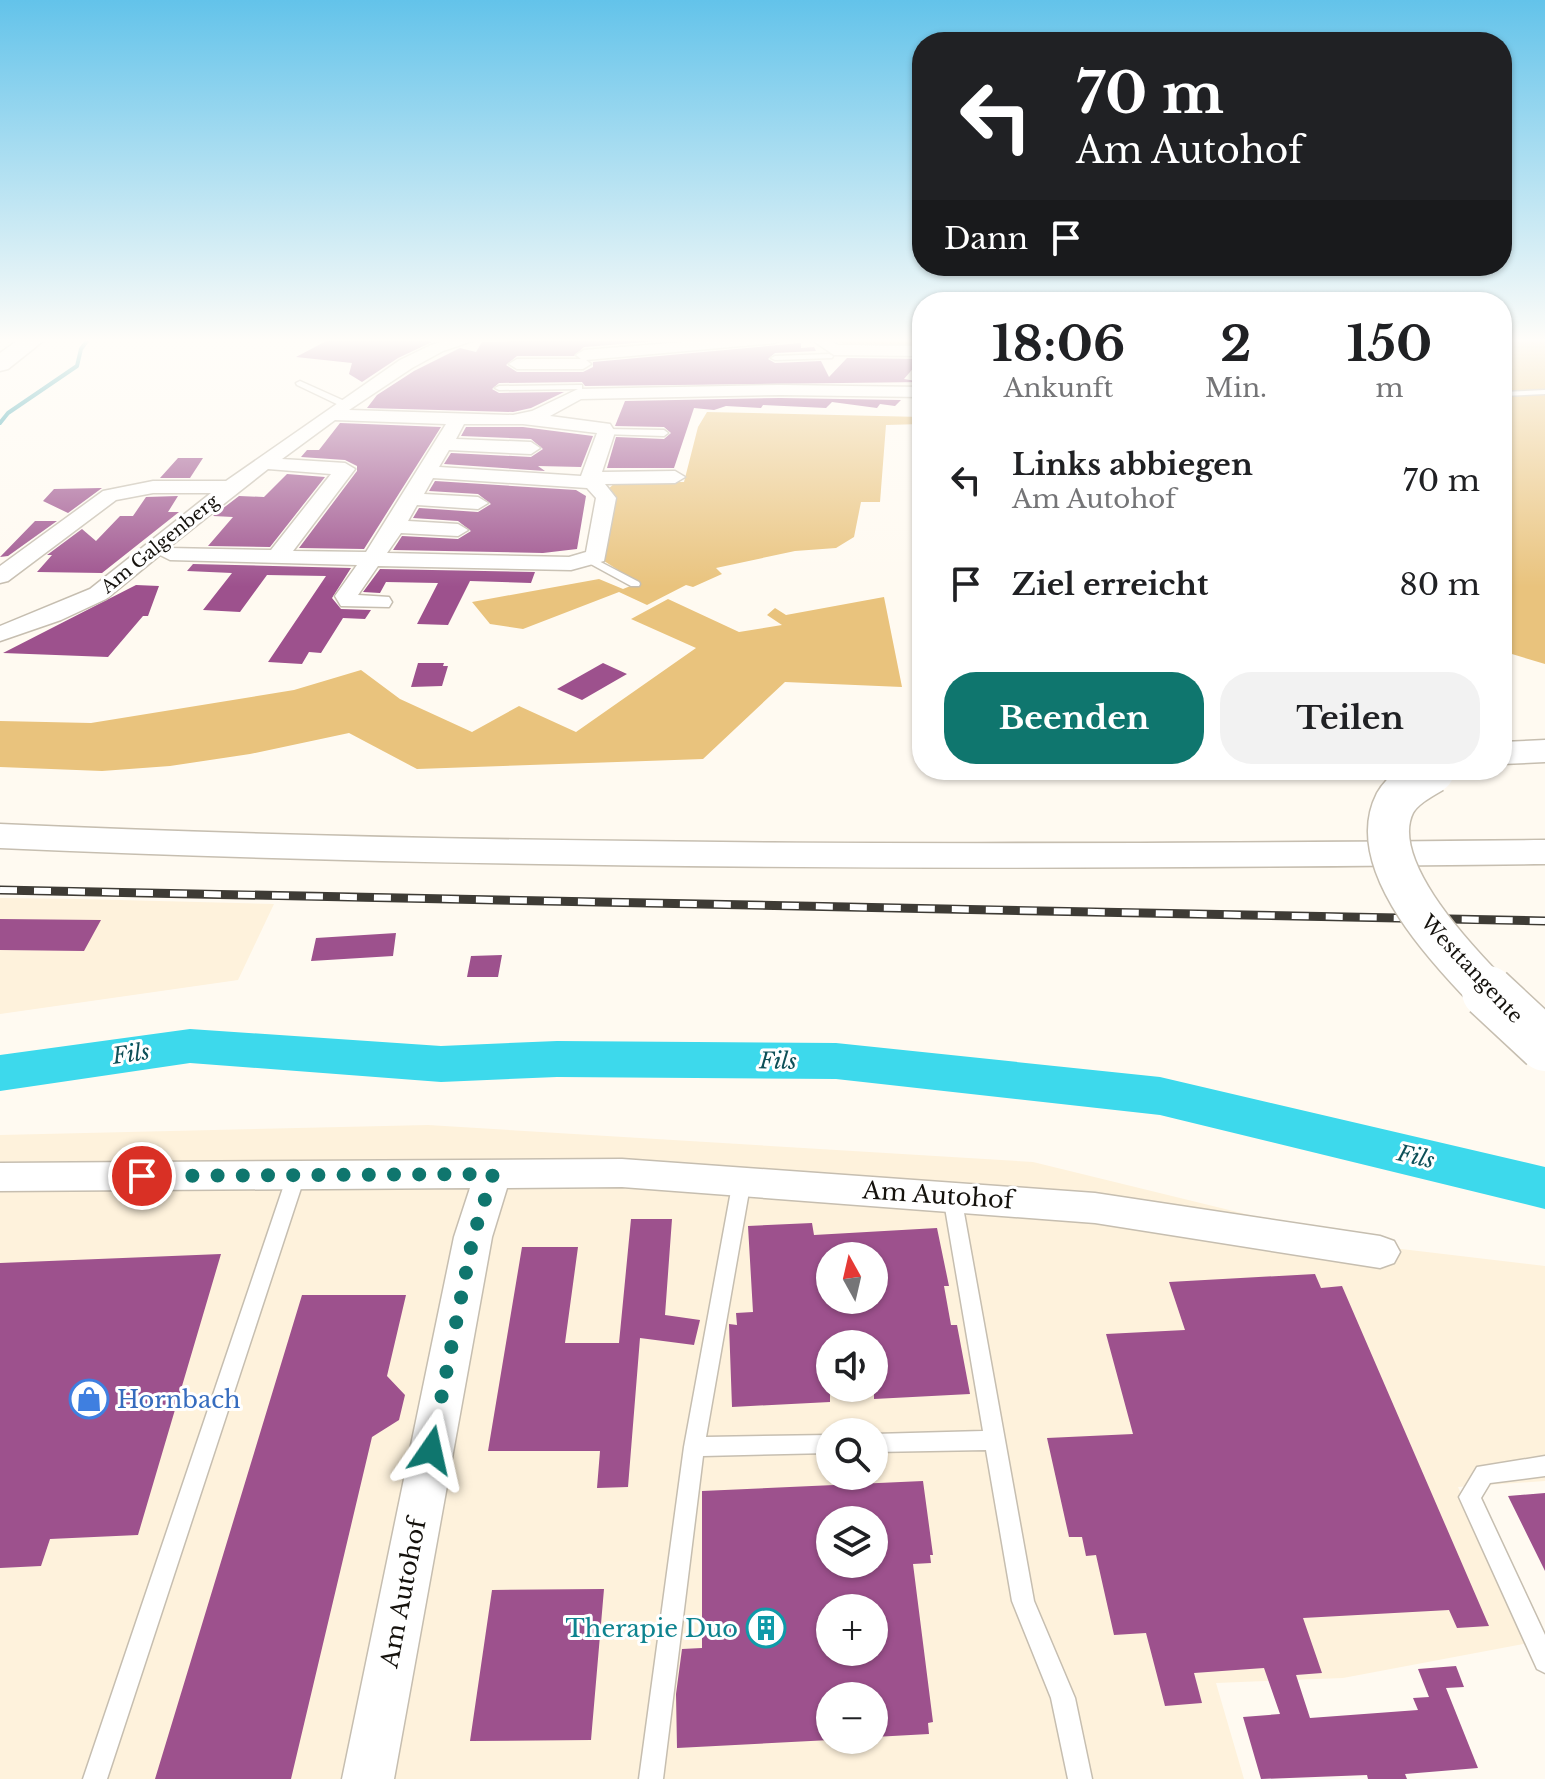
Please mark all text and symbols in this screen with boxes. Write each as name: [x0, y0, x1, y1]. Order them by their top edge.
text: 70 m: [1076, 59, 1224, 128]
icon: left: [944, 64, 1048, 168]
text: Am Autohof: [1076, 128, 1303, 173]
icon: arrive: [1044, 216, 1088, 260]
text: Dann: [944, 220, 1028, 257]
text: 18:06: [992, 314, 1125, 374]
text: 2: [1220, 314, 1252, 374]
text: 150: [1347, 314, 1432, 374]
text: Ankunft: [1004, 372, 1113, 404]
text: Min.: [1205, 372, 1267, 404]
text: m: [1375, 372, 1403, 404]
text: Links abbiegen: [1012, 446, 1253, 483]
icon: left: [944, 458, 988, 502]
text: 70 m: [1403, 462, 1480, 499]
text: Am Autohof: [1012, 483, 1176, 515]
street label: Am Galgenberg: [96, 490, 223, 599]
icon: arrive: [944, 562, 988, 606]
text: Ziel erreicht: [1012, 566, 1208, 603]
text: 80 m: [1400, 566, 1480, 603]
button: Beenden: [944, 672, 1204, 764]
button: Teilen: [1220, 672, 1480, 764]
street label: Westtangente: [1415, 909, 1528, 1028]
water label: Fils: [110, 1038, 151, 1070]
water label: Fils: [758, 1047, 797, 1075]
water label: Fils: [1394, 1139, 1437, 1174]
pin: [108, 1142, 176, 1210]
icon: arrive: [120, 1154, 164, 1198]
street label: Am Autohof: [860, 1175, 1018, 1215]
north arrow: [816, 1242, 888, 1314]
map controls: [816, 1242, 888, 1754]
button: sound: [816, 1330, 888, 1402]
shop icon: Hornbach: [68, 1378, 110, 1420]
place label: Hornbach: [117, 1385, 241, 1414]
position arrow: [389, 1408, 473, 1492]
button: search: [816, 1418, 888, 1490]
button: layers: [816, 1506, 888, 1578]
street label: Am Autohof: [374, 1513, 432, 1671]
button: +: [816, 1594, 888, 1666]
building icon: Therapie Duo: [745, 1607, 787, 1649]
place label: Therapie Duo: [566, 1614, 738, 1643]
button: −: [816, 1682, 888, 1754]

